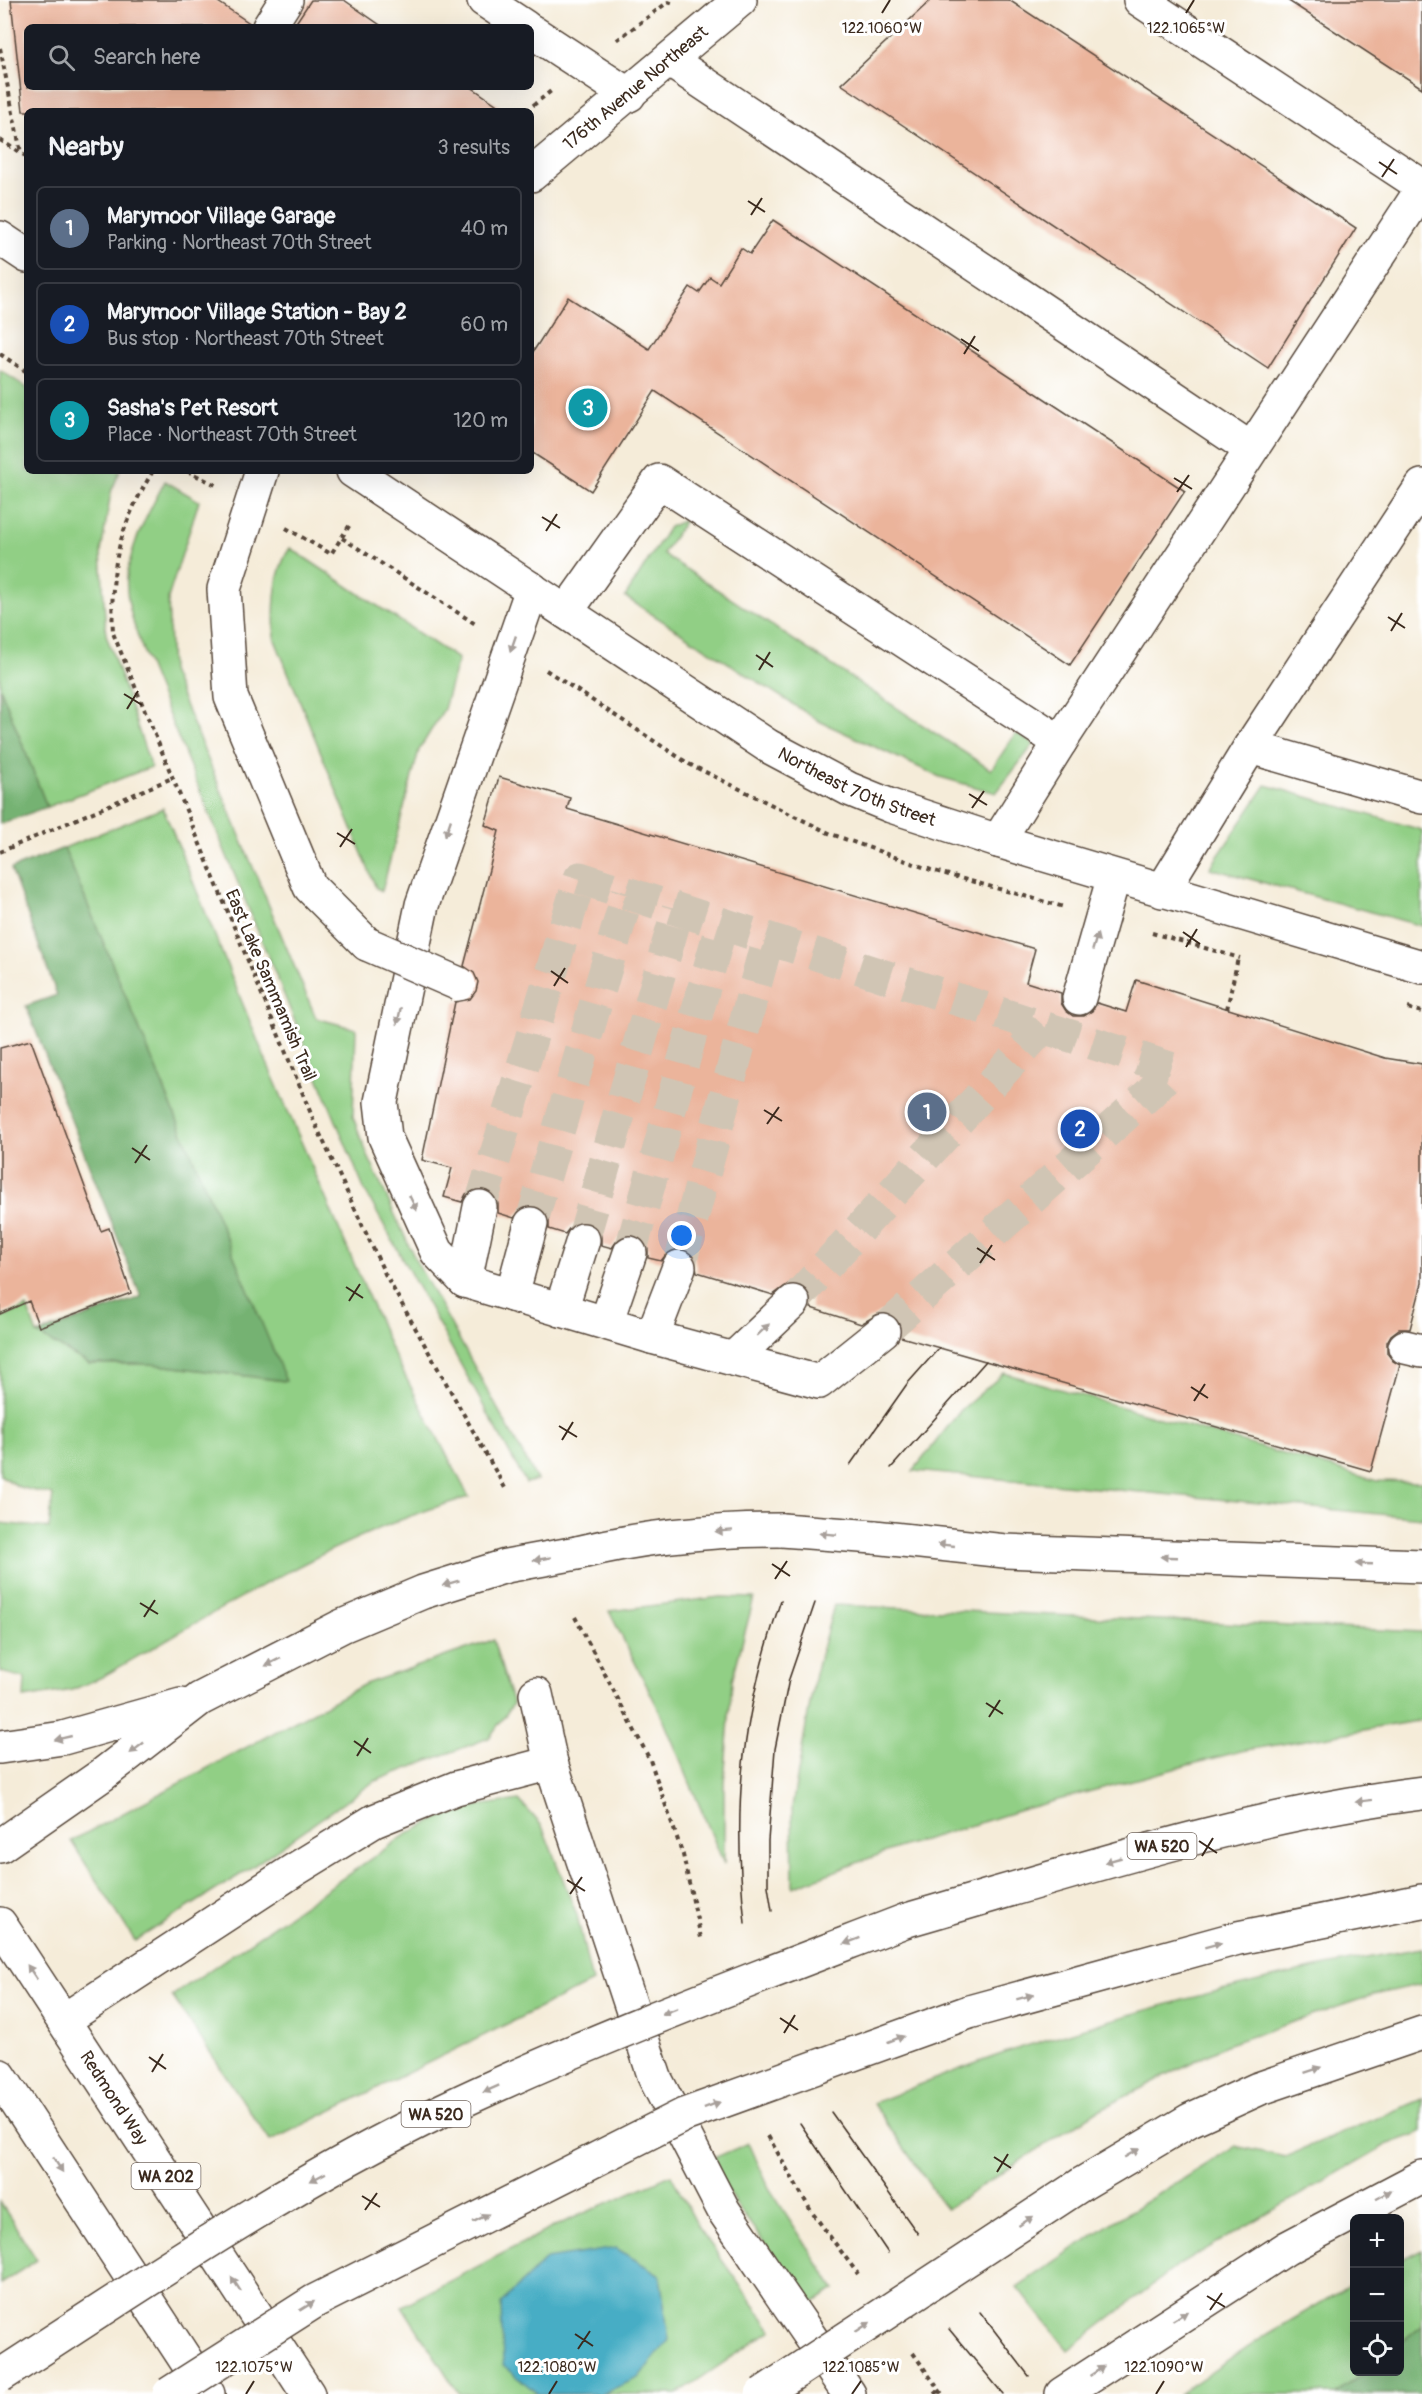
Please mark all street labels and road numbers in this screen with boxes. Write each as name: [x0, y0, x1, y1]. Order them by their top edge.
street label: 176th Avenue Northeast: [558, 20, 714, 155]
street label: Northeast 70th Street: [774, 742, 939, 832]
street label: East Lake Sammamish Trail: [220, 886, 321, 1085]
road number: WA 520: [1128, 1833, 1196, 1859]
street label: Redmond Way: [74, 2047, 153, 2150]
road number: WA 520: [402, 2101, 470, 2127]
road number: WA 202: [132, 2163, 201, 2189]

